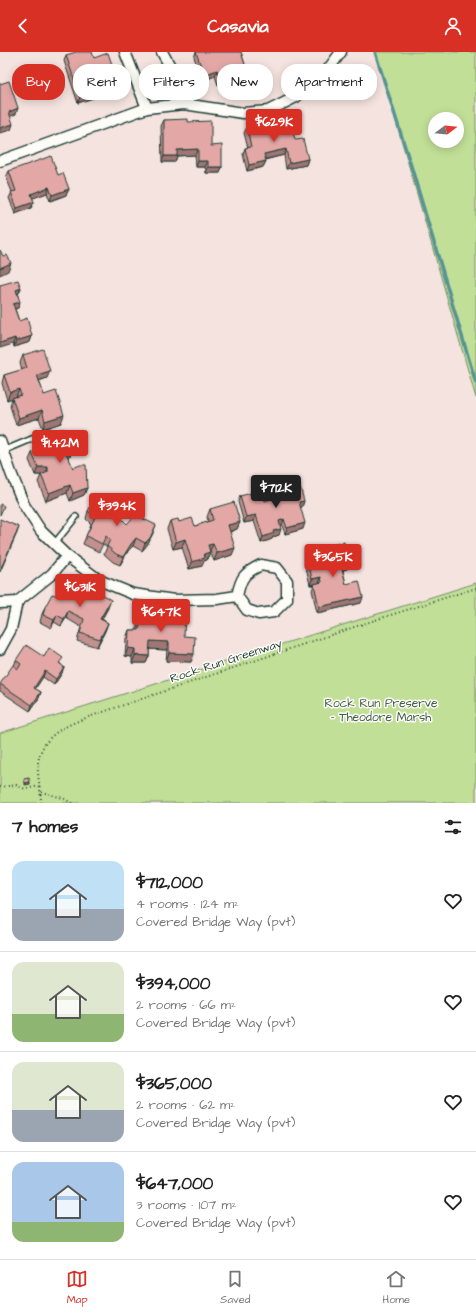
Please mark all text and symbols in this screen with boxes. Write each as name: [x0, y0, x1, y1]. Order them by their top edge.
text: Casavia: [207, 14, 269, 39]
icon: back: [12, 15, 34, 37]
icon: person: [442, 15, 464, 37]
chip: Buy: [12, 64, 65, 100]
chip: Rent: [73, 64, 131, 100]
chip: Filters: [139, 64, 209, 100]
chip: New: [217, 64, 273, 100]
chip: Apartment: [281, 64, 377, 100]
pin: $629K: [246, 109, 302, 143]
north arrow: [428, 112, 464, 148]
map controls: [428, 112, 464, 148]
text: $629K: [255, 113, 293, 131]
pin: $1.42M: [27, 430, 93, 464]
text: $1.42M: [41, 434, 79, 452]
pin: $712K: [248, 475, 304, 509]
text: $712K: [260, 479, 292, 497]
pin: $394K: [89, 493, 145, 527]
text: $394K: [98, 497, 136, 515]
pin: $365K: [305, 544, 361, 578]
text: $365K: [313, 548, 353, 566]
pin: $631K: [52, 574, 108, 608]
text: $631K: [64, 578, 96, 596]
pin: $647K: [133, 599, 189, 633]
text: $647K: [141, 603, 181, 621]
street label: Rock Run Greenway: [168, 635, 285, 688]
park label: Rock Run Preserve - Theodore Marsh: [324, 695, 438, 726]
text: 7 homes: [12, 815, 78, 839]
icon: filters: [442, 816, 464, 838]
text: $712,000: [136, 871, 203, 895]
icon: home: [44, 877, 92, 925]
icon: heart: [442, 890, 464, 912]
text: 4 rooms · 124 m²: [136, 895, 239, 913]
text: Covered Bridge Way (pvt): [136, 913, 295, 931]
text: $394,000: [136, 972, 211, 996]
icon: home: [44, 978, 92, 1026]
icon: heart: [442, 991, 464, 1013]
text: 2 rooms · 66 m²: [136, 996, 236, 1014]
text: Covered Bridge Way (pvt): [136, 1014, 295, 1032]
text: $365,000: [136, 1072, 212, 1096]
icon: home: [44, 1078, 92, 1126]
icon: heart: [442, 1091, 464, 1113]
text: 2 rooms · 62 m²: [136, 1096, 235, 1114]
text: Covered Bridge Way (pvt): [136, 1114, 295, 1132]
text: $647,000: [136, 1172, 213, 1196]
icon: home: [44, 1178, 92, 1226]
icon: heart: [442, 1191, 464, 1213]
text: 3 rooms · 107 m²: [136, 1196, 237, 1214]
text: Covered Bridge Way (pvt): [136, 1214, 295, 1232]
tab: Map: [66, 1268, 88, 1307]
tab: Saved: [220, 1268, 250, 1307]
tab: Home: [383, 1268, 410, 1307]

